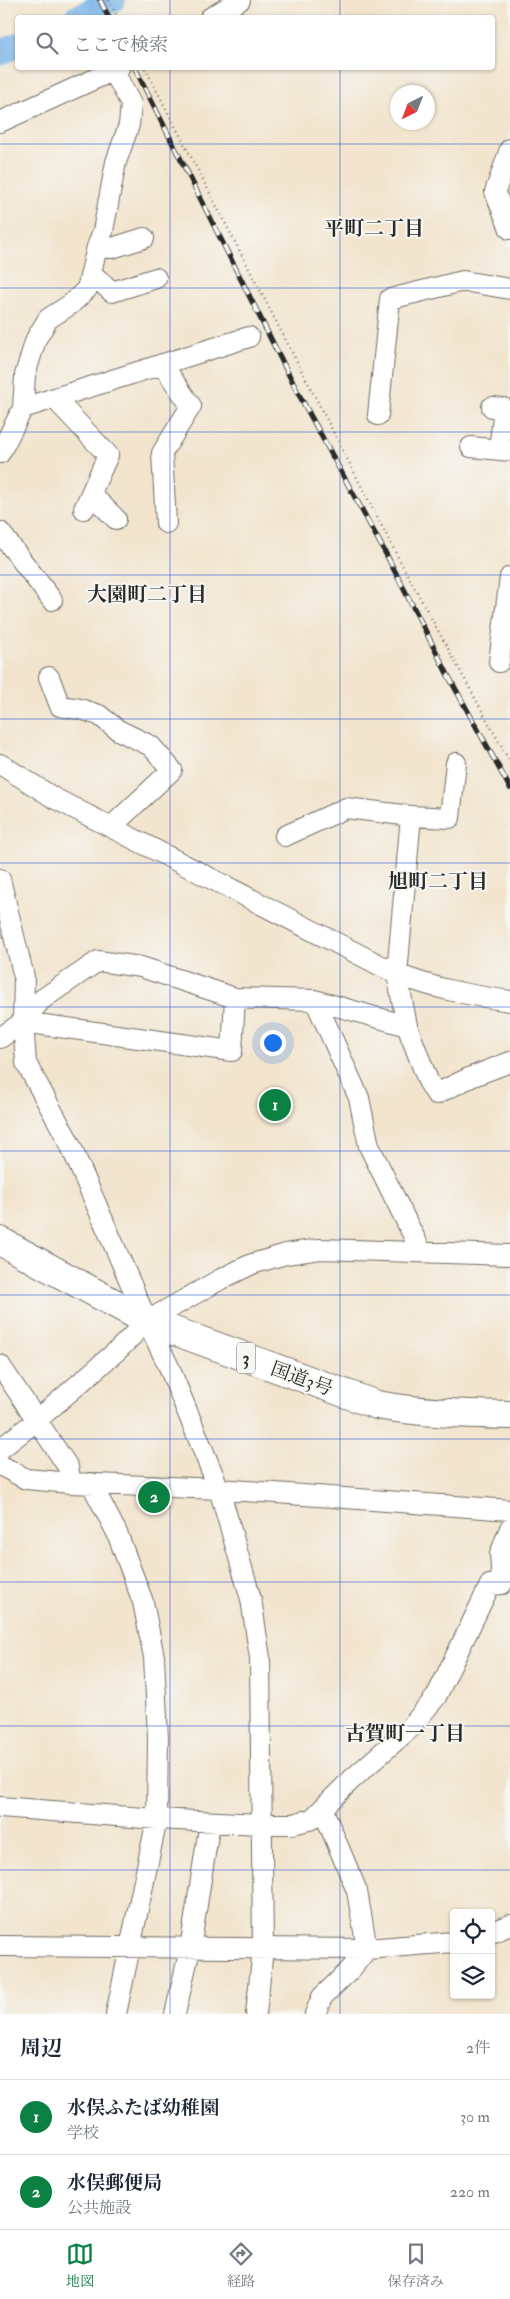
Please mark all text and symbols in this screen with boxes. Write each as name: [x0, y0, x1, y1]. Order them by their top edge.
search box: [15, 15, 495, 70]
icon: search: [33, 29, 61, 57]
text: ここで検索: [73, 33, 168, 57]
north arrow: [390, 85, 435, 130]
district label: 平町二丁目: [324, 216, 424, 241]
district label: 大園町二丁目: [87, 582, 207, 607]
district label: 旭町二丁目: [388, 869, 488, 894]
your location: [260, 1030, 286, 1056]
pin: 1: [259, 1086, 291, 1124]
road number: 3: [237, 1342, 255, 1374]
street label: 国道3号: [267, 1357, 336, 1401]
pin: 2: [138, 1478, 170, 1516]
district label: 古賀町一丁目: [345, 1721, 465, 1746]
map controls: [450, 1909, 495, 1999]
button: locate: [450, 1909, 495, 1954]
button: layers: [450, 1954, 495, 1999]
text: 周辺: [20, 2035, 62, 2062]
text: 2件: [466, 2038, 490, 2058]
text: 水俣ふたば幼稚園: [67, 2096, 219, 2120]
text: 1: [33, 2107, 39, 2127]
text: 30 m: [460, 2107, 490, 2127]
text: 学校: [67, 2123, 99, 2143]
text: 水俣郵便局: [67, 2171, 162, 2195]
text: 2: [32, 2182, 40, 2202]
text: 220 m: [450, 2182, 490, 2202]
text: 公共施設: [67, 2198, 131, 2218]
tab: 地図: [66, 2240, 94, 2290]
tab: 経路: [227, 2240, 255, 2290]
tab: 保存済み: [388, 2240, 444, 2290]

